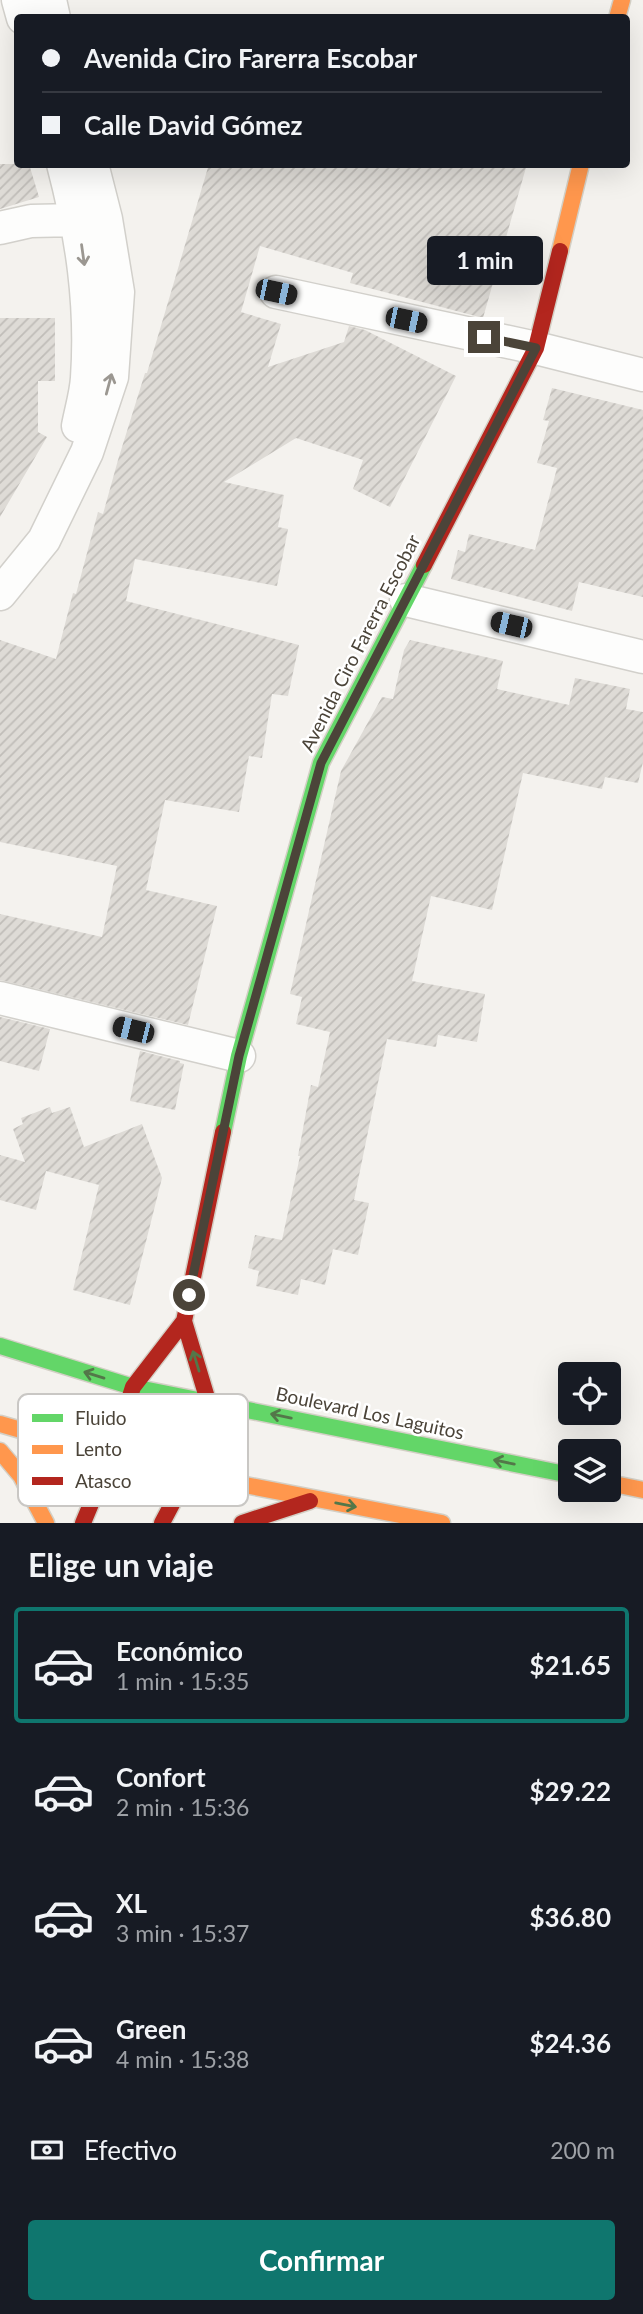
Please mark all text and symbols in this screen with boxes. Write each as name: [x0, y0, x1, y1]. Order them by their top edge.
text: Avenida Ciro Farerra Escobar: [84, 42, 417, 74]
text: Calle David Gómez: [84, 109, 303, 141]
callout: 1 min: [426, 236, 542, 284]
one-way arrow: [76, 243, 89, 266]
text: 1 min: [456, 246, 514, 274]
car: [254, 277, 299, 307]
car: [384, 305, 429, 335]
route end: [468, 321, 500, 353]
one-way arrow: [104, 373, 117, 395]
street label: Avenida Ciro Farerra Escobar: [295, 530, 424, 755]
car: [489, 610, 534, 640]
car: [111, 1015, 156, 1045]
route start: [173, 1279, 205, 1311]
one-way arrow: [189, 1351, 201, 1373]
map controls: [558, 1362, 621, 1502]
button: locate: [558, 1362, 621, 1425]
one-way arrow: [83, 1367, 105, 1380]
street label: Boulevard Los Laguitos: [274, 1381, 466, 1444]
legend: [18, 1394, 248, 1506]
text: Fluido: [75, 1406, 127, 1429]
one-way arrow: [270, 1408, 293, 1422]
text: Lento: [75, 1437, 122, 1460]
button: layers: [558, 1439, 621, 1502]
one-way arrow: [493, 1454, 516, 1468]
text: Atasco: [75, 1469, 131, 1492]
one-way arrow: [334, 1498, 357, 1512]
text: Elige un viaje: [28, 1545, 213, 1584]
icon: car: [32, 1634, 95, 1697]
text: Económico: [116, 1635, 243, 1667]
text: $21.65: [529, 1649, 611, 1681]
text: 1 min · 15:35: [116, 1667, 249, 1695]
icon: car: [32, 1760, 95, 1823]
text: Confort: [116, 1761, 206, 1793]
text: $29.22: [529, 1775, 611, 1807]
text: 2 min · 15:36: [116, 1793, 249, 1821]
icon: car: [32, 1886, 95, 1949]
text: XL: [116, 1887, 147, 1919]
text: $36.80: [529, 1901, 611, 1933]
text: 3 min · 15:37: [116, 1919, 249, 1947]
icon: car: [32, 2012, 95, 2075]
text: Green: [116, 2013, 186, 2045]
text: $24.36: [529, 2027, 611, 2059]
text: 4 min · 15:38: [116, 2045, 249, 2073]
icon: cash: [28, 2131, 66, 2169]
text: Efectivo: [84, 2134, 177, 2166]
text: 200 m: [550, 2136, 615, 2164]
button: Confirmar: [28, 2220, 615, 2300]

